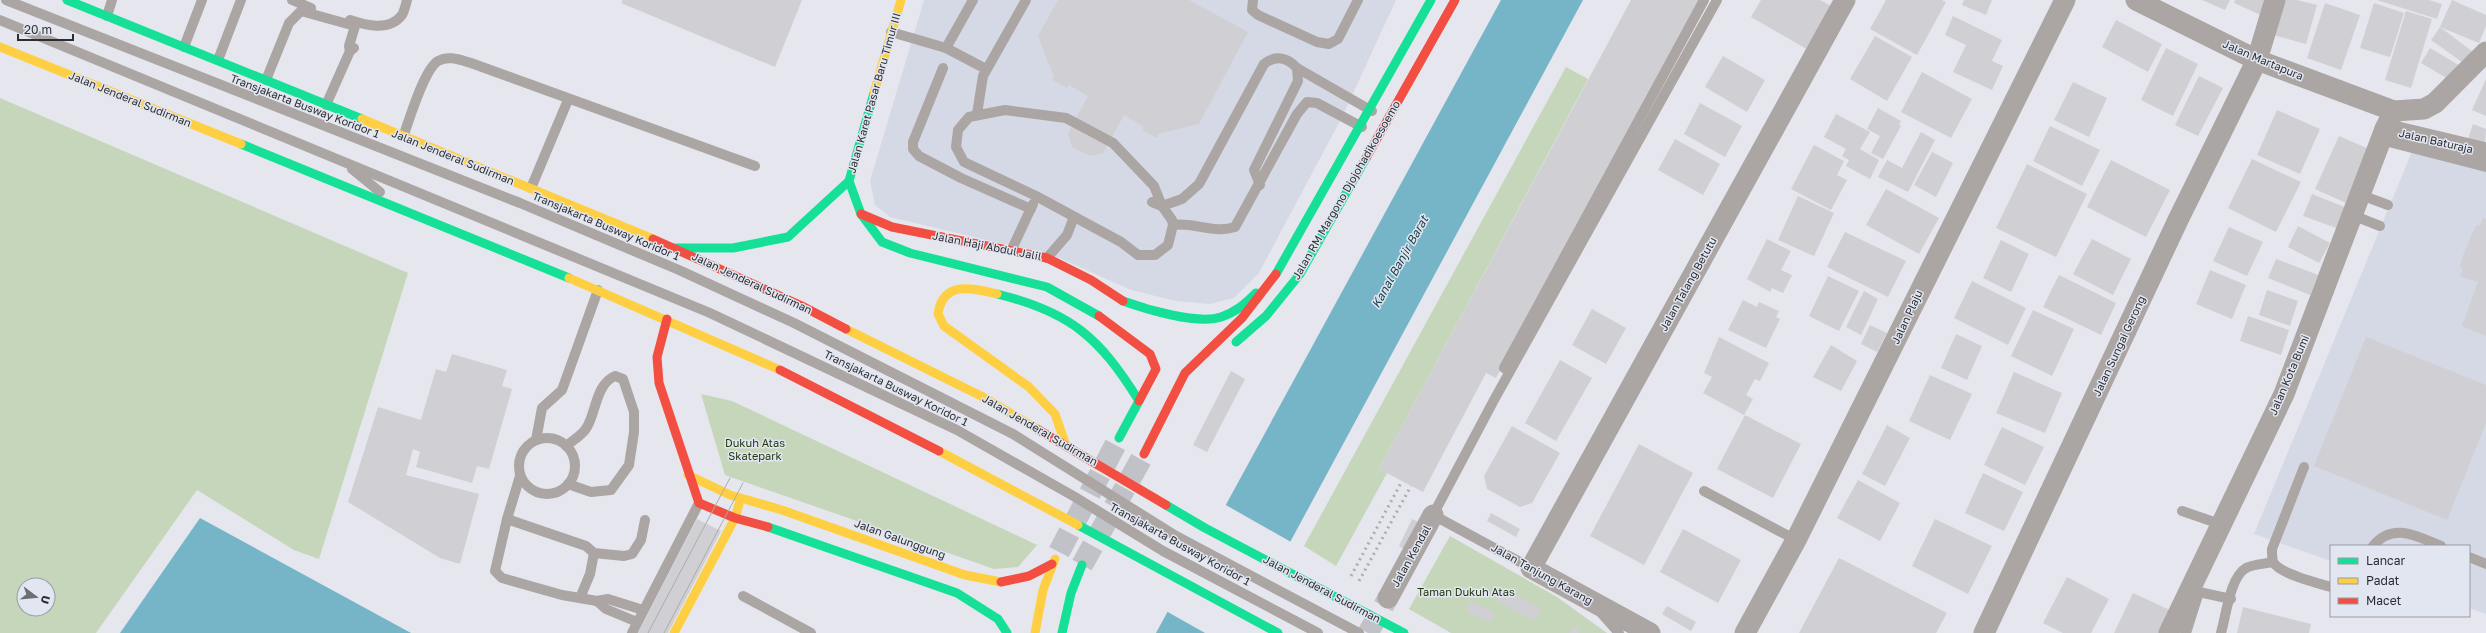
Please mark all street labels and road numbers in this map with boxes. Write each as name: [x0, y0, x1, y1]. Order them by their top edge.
street label: Jalan Karet Pasar Baru Timur III: [844, 11, 903, 175]
street label: Jalan Martapura: [2221, 37, 2305, 82]
street label: Jalan Jenderal Sudirman: [67, 68, 193, 129]
street label: Transjakarta Busway Koridor 1: [229, 71, 382, 140]
street label: Jalan RM Margono Djojohadikoesoemo: [1289, 98, 1402, 281]
street label: Jalan Jenderal Sudirman: [390, 126, 516, 187]
street label: Jalan Baturaja: [2398, 126, 2474, 155]
street label: Transjakarta Busway Koridor 1: [531, 189, 682, 263]
street label: Jalan Haji Abdul Jalil: [931, 229, 1043, 263]
street label: Jalan Talang Betutu: [1656, 234, 1719, 333]
street label: Jalan Jenderal Sudirman: [690, 249, 814, 316]
street label: Jalan Plaju: [1888, 288, 1925, 346]
street label: Jalan Sungai Gerong: [2090, 294, 2148, 398]
street label: Jalan Kota Bumi: [2266, 333, 2311, 417]
street label: Transjakarta Busway Koridor 1: [822, 347, 970, 428]
street label: Jalan Jenderal Sudirman: [980, 391, 1100, 468]
street label: Transjakarta Busway Koridor 1: [1108, 499, 1253, 588]
street label: Jalan Galunggung: [853, 516, 948, 561]
street label: Jalan Kendal: [1388, 522, 1433, 589]
street label: Jalan Tanjung Karang: [1489, 540, 1595, 607]
street label: Jalan Jenderal Sudirman: [1261, 552, 1383, 625]

